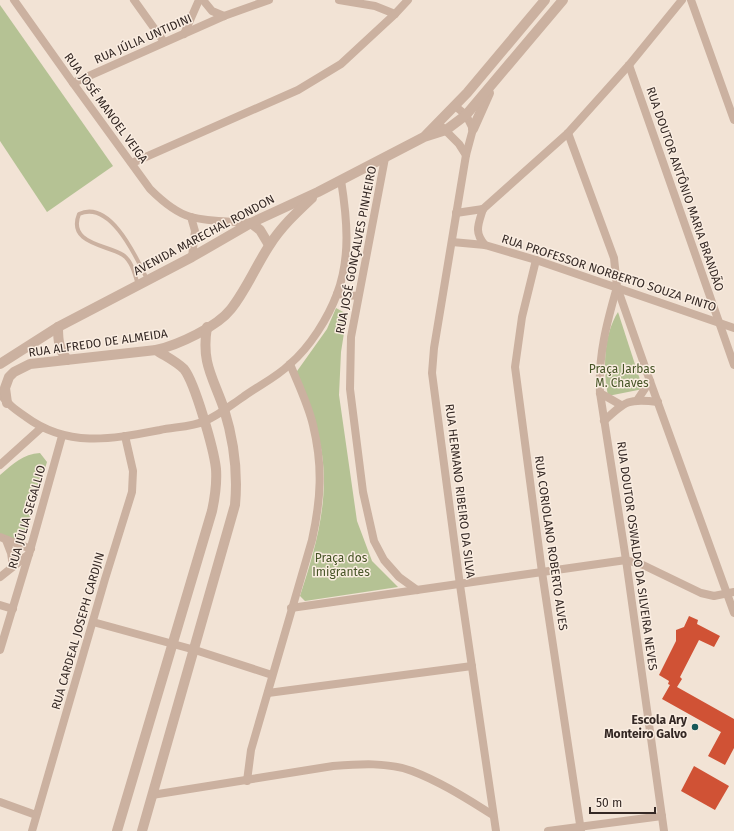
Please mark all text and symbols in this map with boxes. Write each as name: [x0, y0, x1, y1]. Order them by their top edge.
street label: RUA JÚLIA UNTIDINI: [92, 10, 194, 67]
street label: RUA JOSÉ MANOEL VEIGA: [61, 50, 151, 166]
street label: RUA DOUTOR ANTÔNIO MARIA BRANDÃO: [643, 85, 728, 293]
street label: RUA JOSÉ GONÇALVES PINHEIRO: [332, 165, 379, 335]
street label: AVENIDA MARECHAL RONDON: [131, 192, 277, 278]
street label: RUA PROFESSOR NORBERTO SOUZA PINTO: [500, 232, 718, 314]
street label: RUA ALFREDO DE ALMEIDA: [27, 326, 169, 360]
park label: Praça Jarbas M. Chaves: [589, 362, 656, 390]
street label: RUA HERMANO RIBEIRO DA SILVA: [442, 403, 478, 579]
street label: RUA DOUTOR OSWALDO DA SILVEIRA NEVES: [614, 441, 660, 672]
street label: RUA CORIOLANO ROBERTO ALVES: [532, 455, 570, 632]
street label: RUA JÚLIA SEGALLIO: [5, 463, 49, 570]
street label: RUA CARDEAL JOSEPH CARDJIN: [49, 551, 107, 711]
park label: Praça dos Imigrantes: [312, 551, 370, 579]
place label: Escola Ary Monteiro Galvo: [604, 713, 688, 741]
marker: Escola Ary Monteiro Galvo: [690, 722, 700, 732]
scale bar: [590, 789, 655, 815]
text: 50 m: [596, 796, 622, 810]

